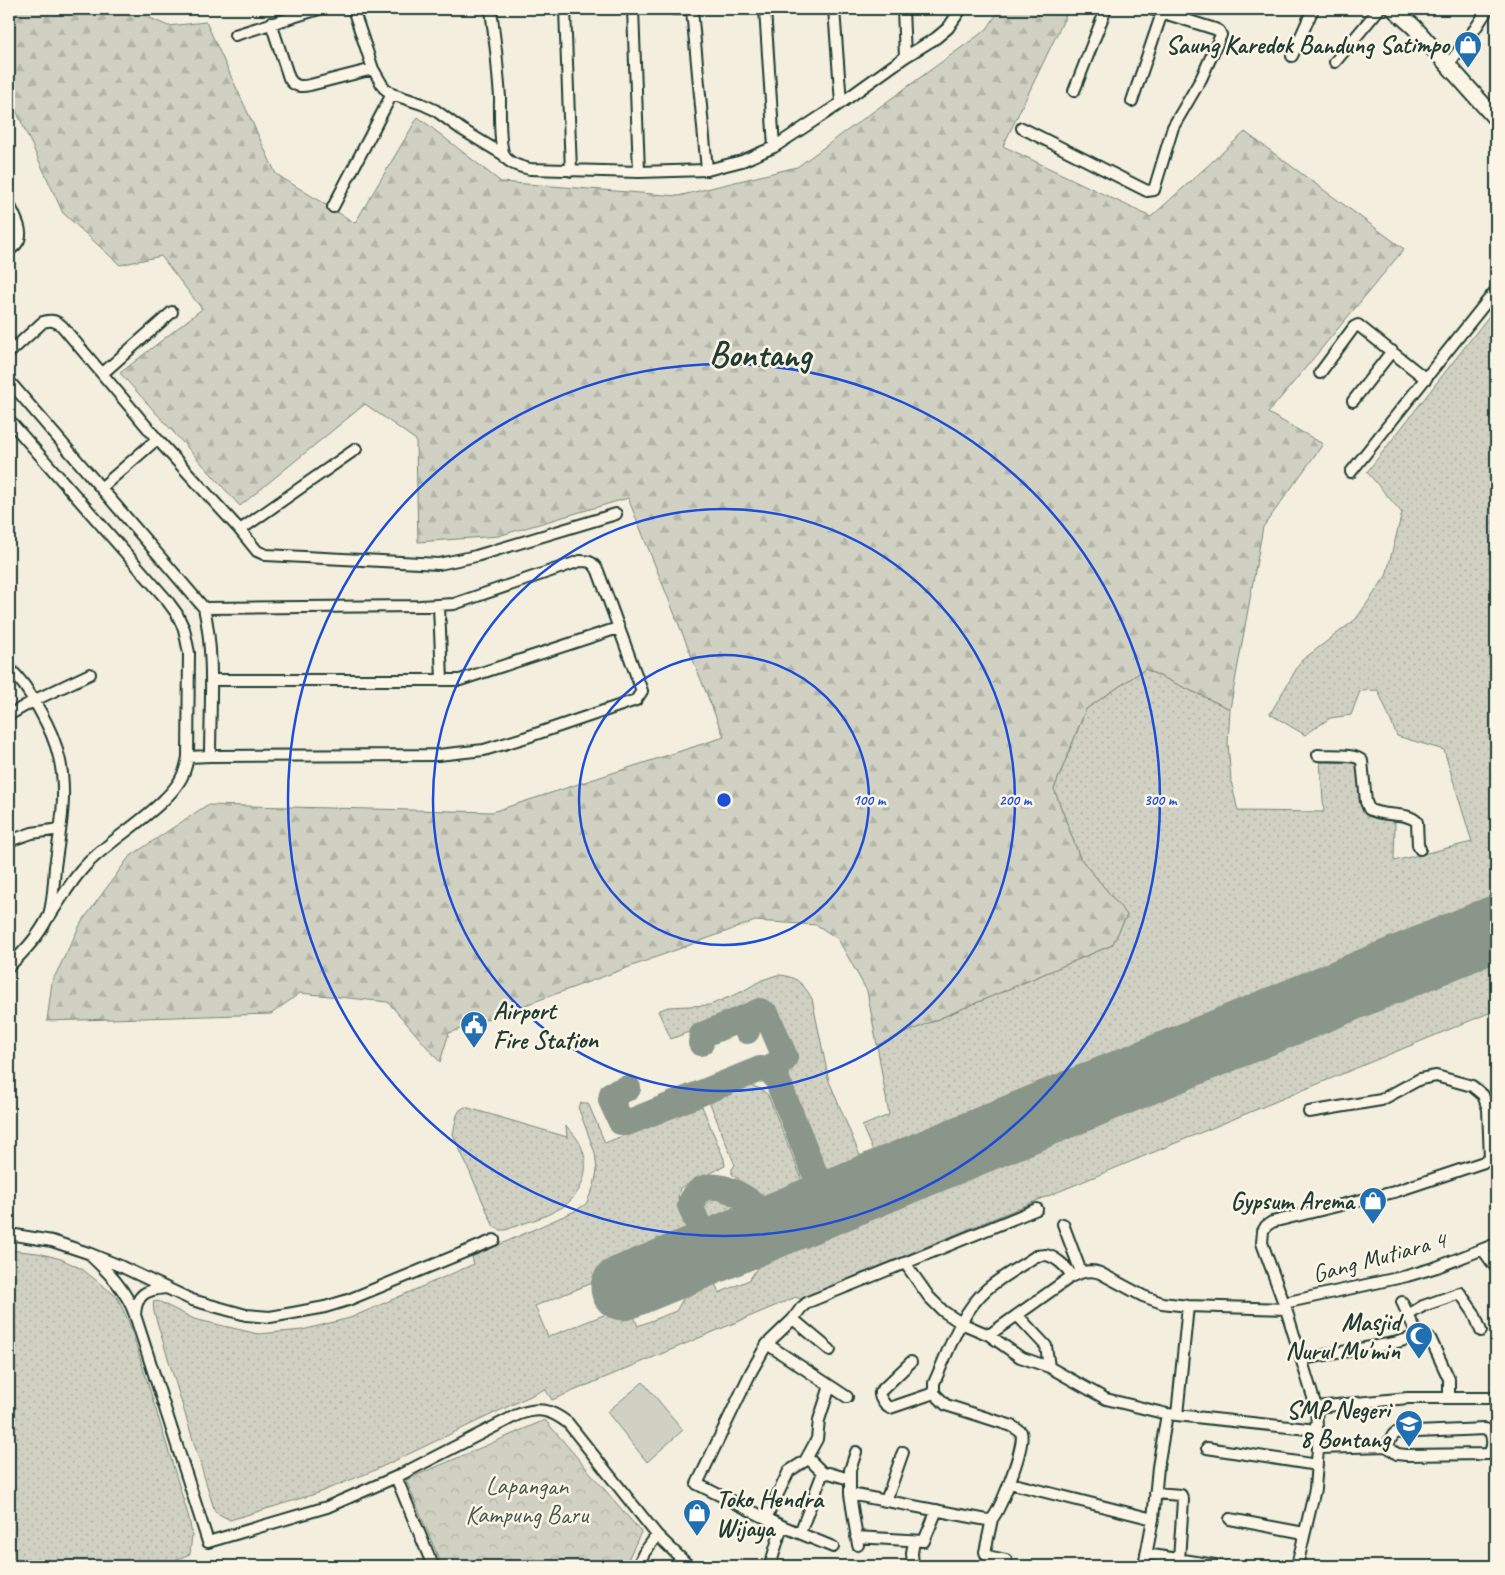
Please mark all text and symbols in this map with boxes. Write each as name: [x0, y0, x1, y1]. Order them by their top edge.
place label: Saung Karedok Bandung Satimpo: [1165, 29, 1451, 61]
shop icon: Saung Karedok Bandung Satimpo: [1453, 30, 1483, 69]
district label: Bontang: [709, 332, 813, 377]
centre of rings: [715, 791, 733, 809]
text: 100 m: [853, 791, 887, 810]
text: 200 m: [999, 791, 1033, 810]
text: 300 m: [1144, 791, 1178, 810]
place label: Airport Fire Station: [493, 995, 600, 1056]
public building icon: Airport Fire Station: [459, 1010, 489, 1049]
place label: Gypsum Arema: [1231, 1185, 1357, 1217]
shop icon: Gypsum Arema: [1358, 1186, 1388, 1225]
street label: Gang Mutiara 4: [1309, 1223, 1452, 1290]
place label: Masjid Nurul Mu'min: [1286, 1306, 1404, 1367]
mosque icon: Masjid Nurul Mu'min: [1404, 1321, 1434, 1360]
place label: SMP Negeri 8 Bontang: [1286, 1394, 1393, 1455]
school or university icon: SMP Negeri 8 Bontang: [1394, 1409, 1424, 1448]
park label: Lapangan Kampung Baru: [466, 1470, 590, 1531]
place label: Toko Hendra Wijaya: [716, 1483, 825, 1544]
shop icon: Toko Hendra Wijaya: [682, 1498, 712, 1537]

